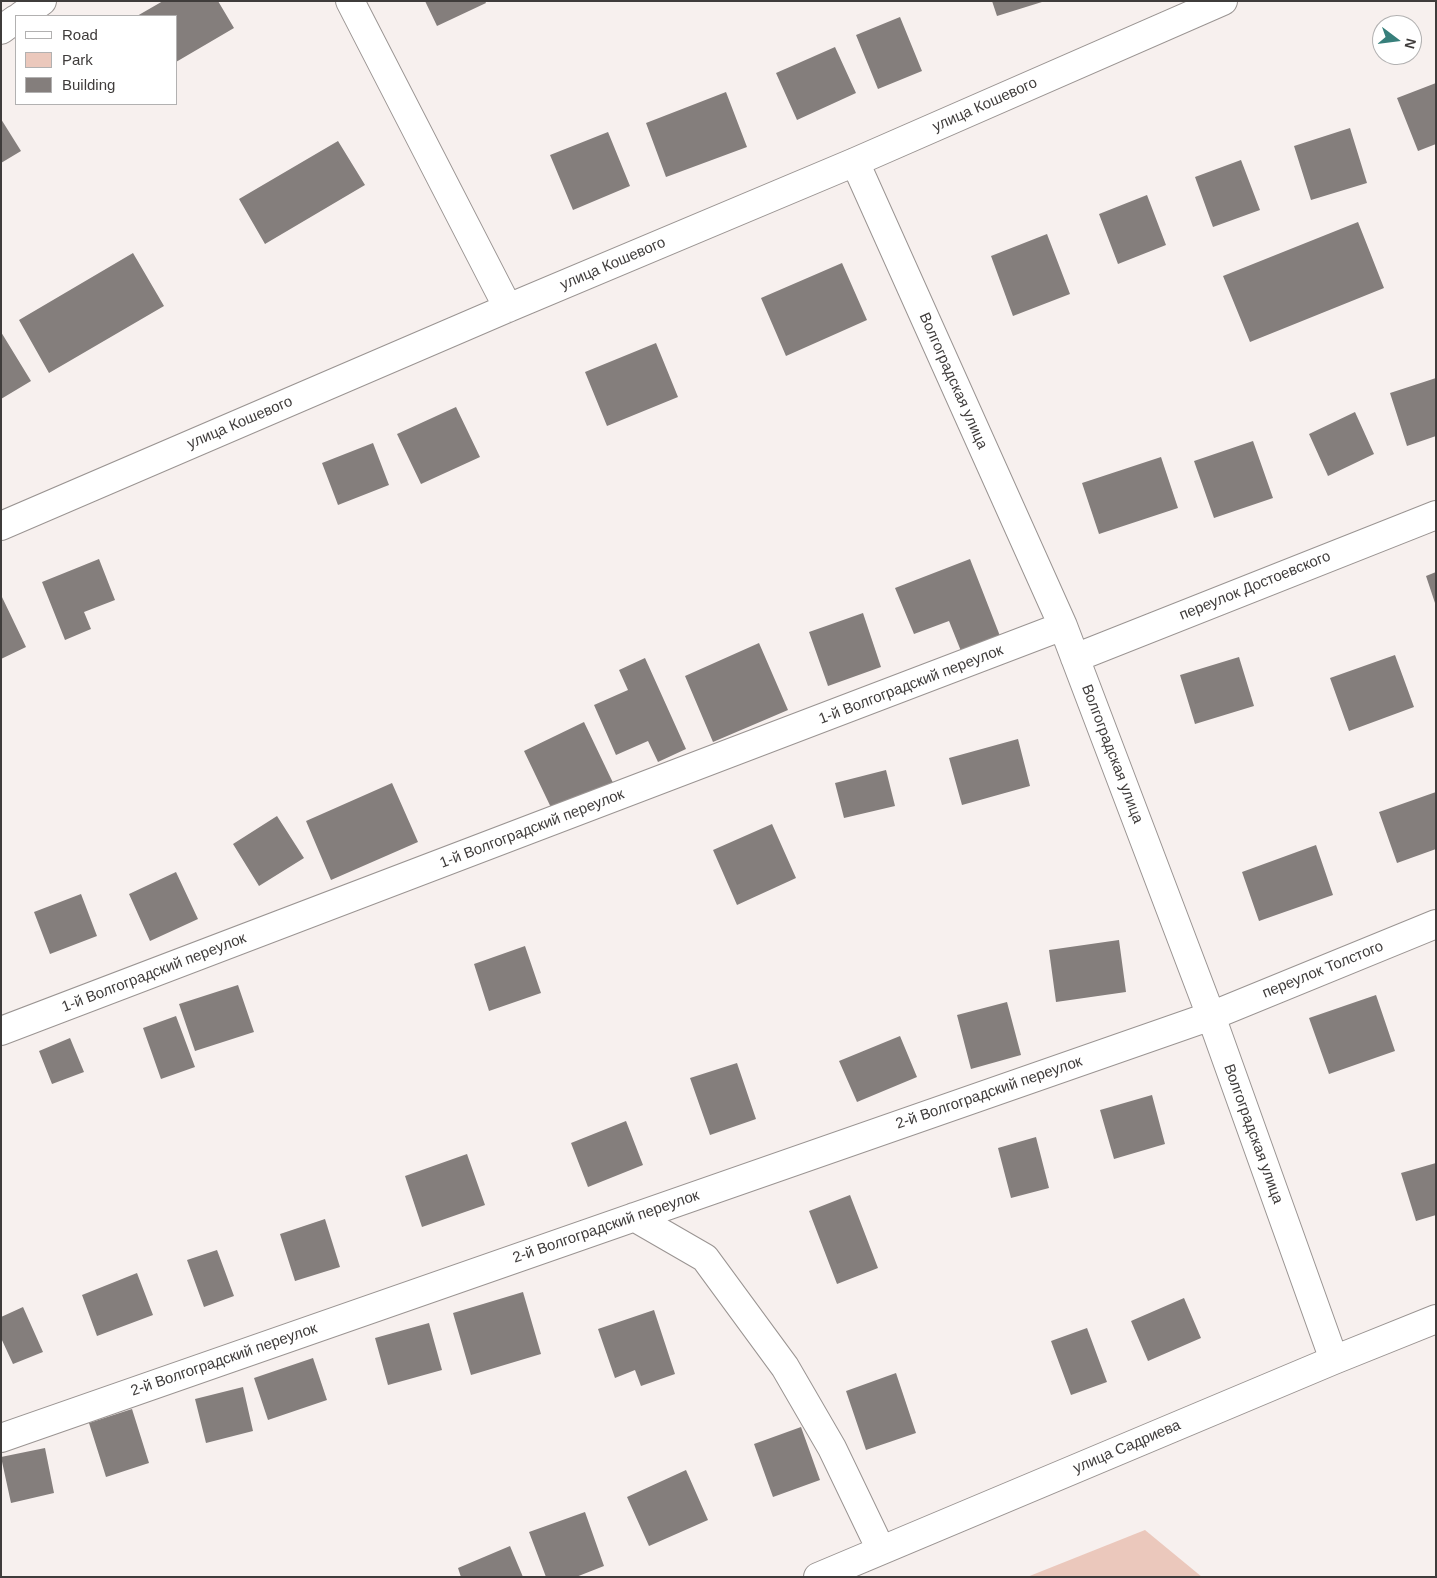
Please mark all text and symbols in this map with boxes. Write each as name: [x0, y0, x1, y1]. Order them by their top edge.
legend: [15, 15, 178, 105]
north arrow: [1372, 15, 1422, 65]
text: Road: [62, 26, 98, 43]
text: N: [1401, 37, 1420, 51]
text: Park: [62, 51, 93, 68]
street label: улица Кошевого: [930, 74, 1040, 136]
text: Building: [62, 76, 115, 93]
street label: улица Кошевого: [558, 234, 668, 294]
street label: Волгоградская улица: [915, 310, 991, 452]
street label: улица Кошевого: [185, 393, 295, 453]
street label: переулок Достоевского: [1177, 547, 1333, 625]
street label: 1-й Волгоградский переулок: [816, 641, 1006, 729]
street label: Волгоградская улица: [1077, 682, 1147, 826]
street label: 1-й Волгоградский переулок: [437, 785, 627, 873]
street label: 1-й Волгоградский переулок: [59, 929, 249, 1017]
street label: переулок Толстого: [1260, 938, 1386, 1002]
street label: 2-й Волгоградский переулок: [893, 1053, 1085, 1133]
street label: Волгоградская улица: [1219, 1062, 1287, 1206]
street label: 2-й Волгоградский переулок: [510, 1187, 702, 1267]
street label: 2-й Волгоградский переулок: [128, 1320, 320, 1400]
street label: улица Садриева: [1071, 1416, 1183, 1478]

